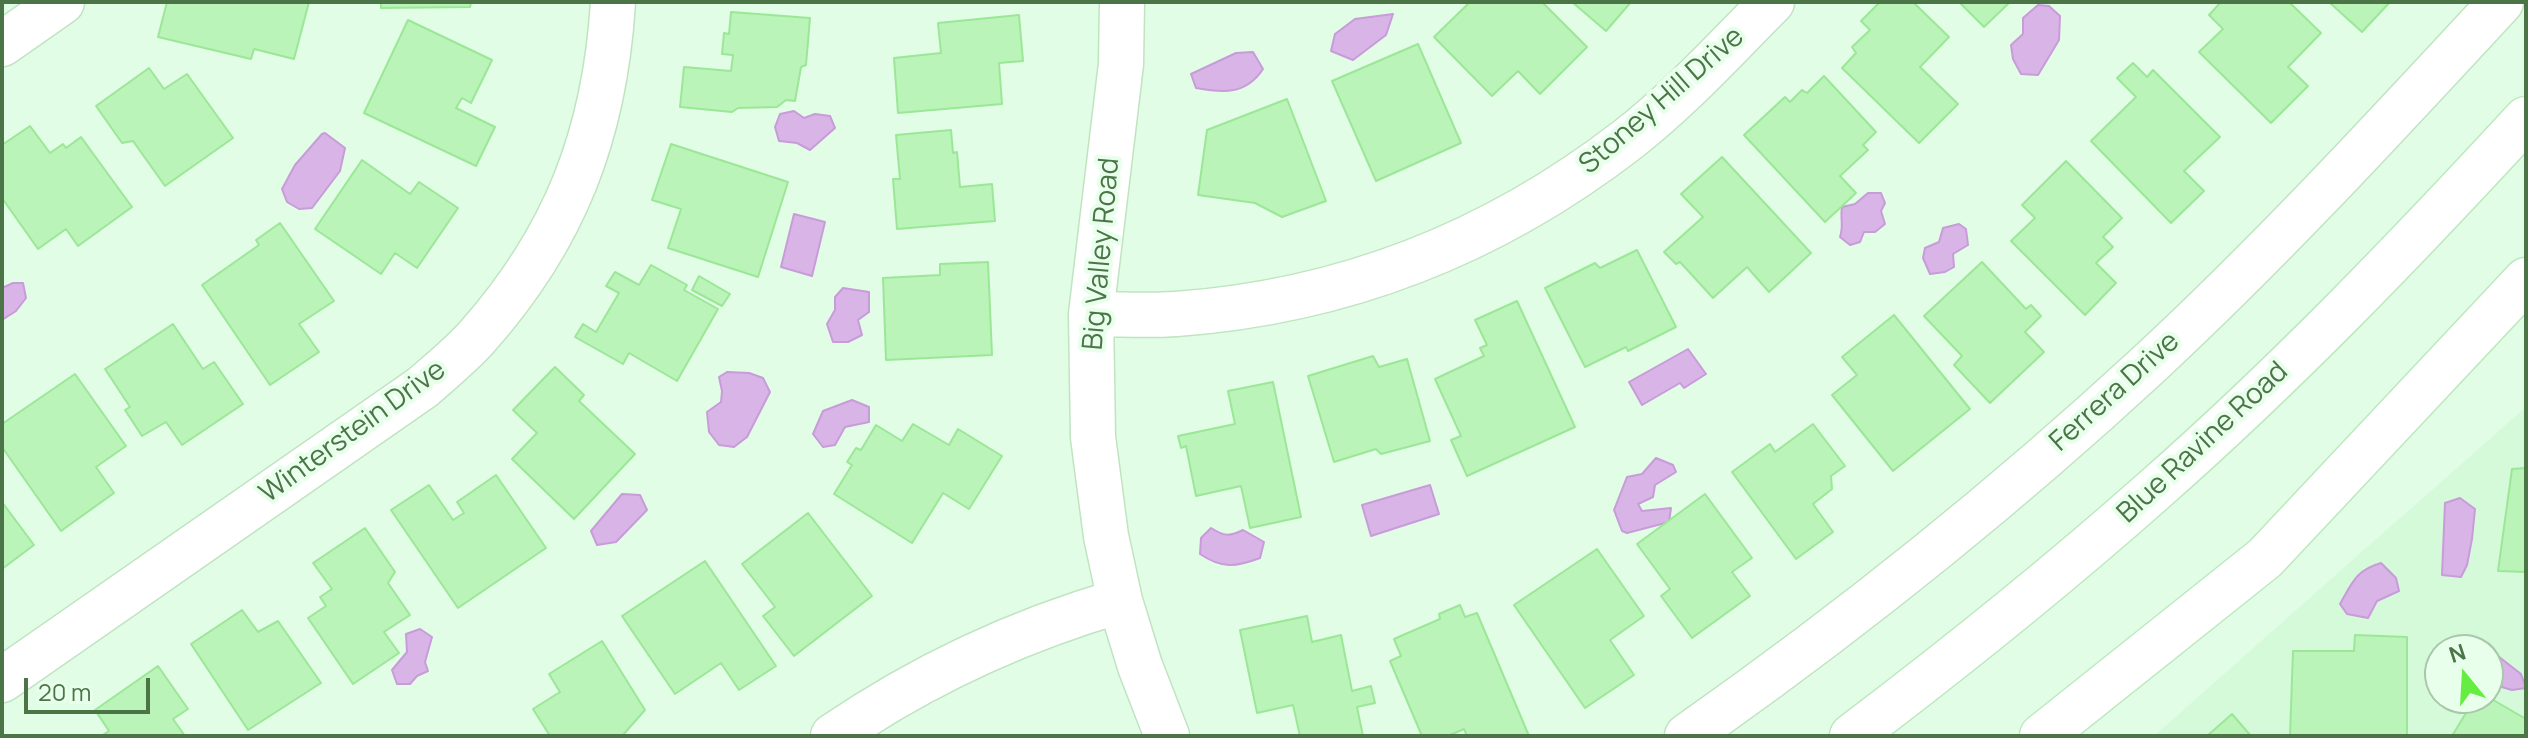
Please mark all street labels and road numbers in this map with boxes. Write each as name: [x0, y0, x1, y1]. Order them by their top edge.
street label: Stoney Hill Drive: [1573, 20, 1751, 182]
street label: Big Valley Road: [1077, 156, 1127, 352]
street label: Ferrera Drive: [2043, 325, 2187, 459]
street label: Winterstein Drive: [254, 353, 452, 511]
street label: Blue Ravine Road: [2111, 355, 2295, 531]

